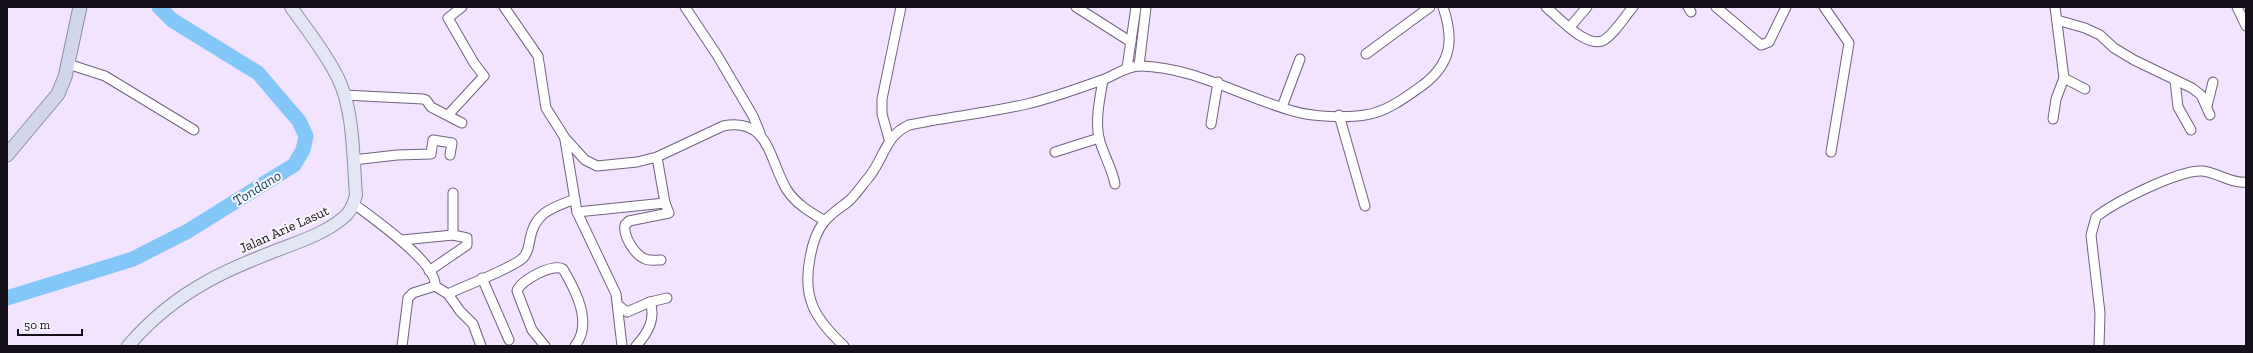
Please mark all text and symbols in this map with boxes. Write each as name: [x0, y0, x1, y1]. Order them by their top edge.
water label: Tondano: [230, 166, 284, 210]
street label: Jalan Arie Lasut: [237, 202, 332, 257]
scale bar: [18, 311, 82, 337]
text: 50 m: [24, 318, 51, 332]

